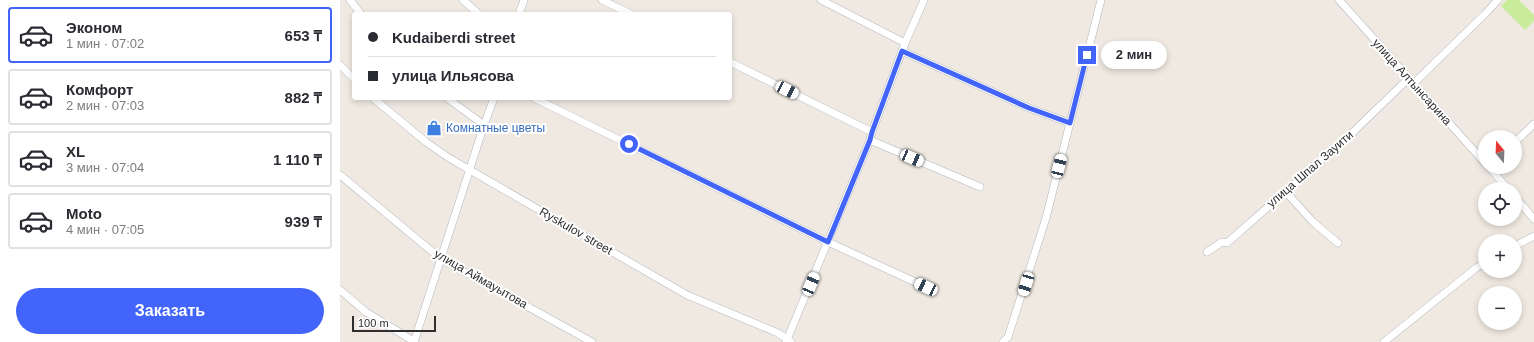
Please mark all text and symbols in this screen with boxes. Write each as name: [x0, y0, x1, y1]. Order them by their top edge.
icon: car: [18, 17, 54, 53]
text: Эконом: [66, 19, 122, 36]
text: 653 ₸: [285, 27, 322, 44]
text: Kudaiberdi street: [392, 29, 515, 46]
text: 1 мин · 07:02: [66, 36, 144, 51]
street label: улица Алтынсарина: [1370, 36, 1455, 128]
callout: 2 мин: [1101, 41, 1167, 69]
route end: [1078, 46, 1096, 64]
text: 2 мин: [1116, 47, 1152, 62]
text: улица Ильясова: [392, 67, 514, 84]
icon: car: [18, 79, 54, 115]
car: [774, 79, 800, 101]
text: Комфорт: [66, 81, 133, 98]
text: 882 ₸: [285, 89, 322, 106]
text: 2 мин · 07:03: [66, 98, 144, 113]
shop icon: Комнатные цветы: [425, 119, 443, 137]
place label: Комнатные цветы: [446, 121, 545, 135]
street label: улица Шпал Зауити: [1264, 128, 1356, 210]
north arrow: [1478, 130, 1522, 174]
map controls: [1478, 130, 1522, 330]
route start: [620, 135, 638, 153]
icon: car: [18, 141, 54, 177]
text: XL: [66, 143, 85, 160]
car: [899, 148, 925, 168]
text: 1 110 ₸: [273, 151, 322, 168]
car: [1050, 153, 1068, 179]
text: 3 мин · 07:04: [66, 160, 144, 175]
button: locate: [1478, 182, 1522, 226]
icon: car: [18, 203, 54, 239]
street label: Ryskulov street: [537, 204, 616, 258]
text: Moto: [66, 205, 102, 222]
text: 939 ₸: [285, 213, 322, 230]
text: 4 мин · 07:05: [66, 222, 144, 237]
button: +: [1478, 234, 1522, 278]
street label: улица Аймауытова: [432, 247, 530, 312]
car: [801, 271, 821, 297]
car: [1017, 271, 1035, 297]
car: [913, 276, 939, 298]
button: −: [1478, 286, 1522, 330]
button: Заказать: [16, 288, 324, 334]
scale bar: [352, 314, 436, 333]
text: 100 m: [358, 317, 389, 329]

